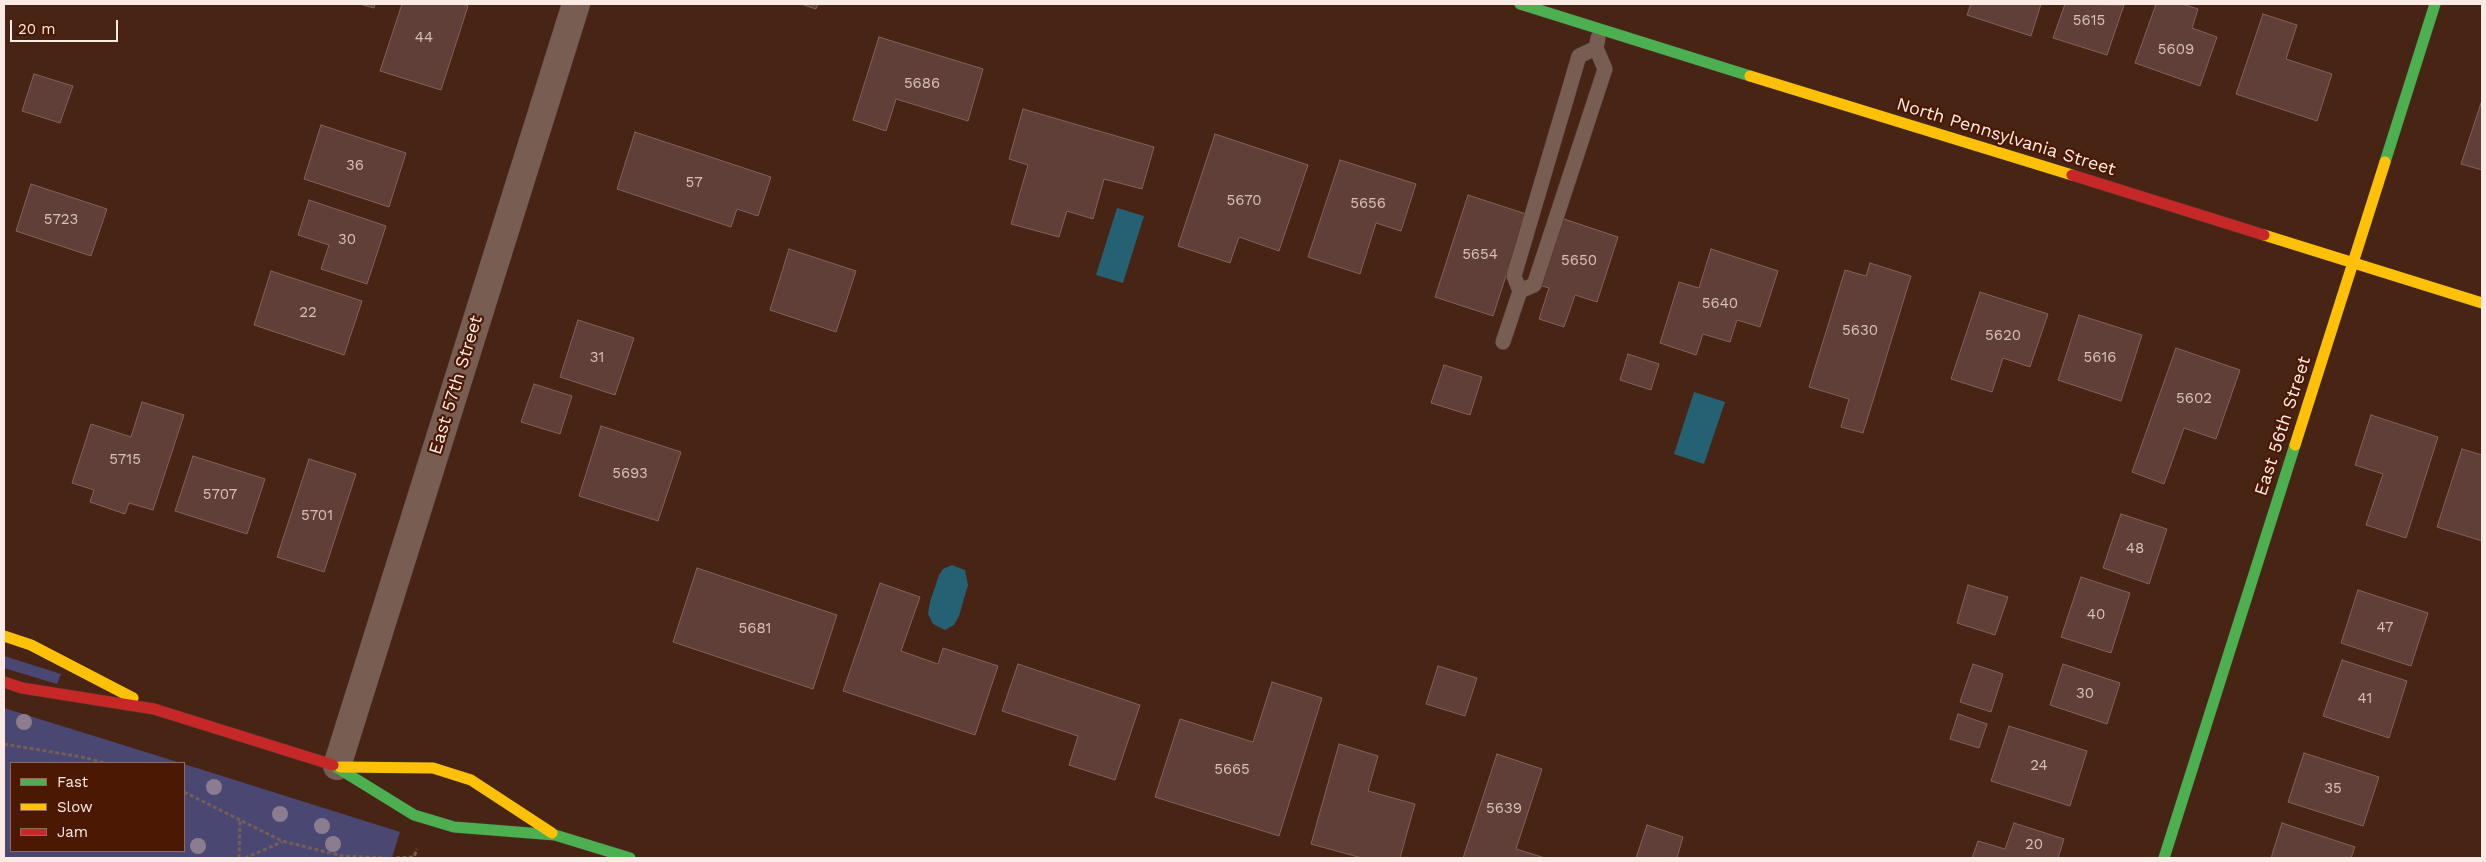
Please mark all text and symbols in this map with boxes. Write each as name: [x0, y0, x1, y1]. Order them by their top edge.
scale bar: [12, 10, 120, 42]
house number: 5615: [2073, 12, 2105, 30]
text: 20 m: [18, 20, 56, 38]
house number: 44: [415, 29, 433, 47]
house number: 5609: [2158, 41, 2194, 59]
house number: 5686: [904, 75, 940, 93]
street label: North Pennsylvania Street: [1894, 93, 2118, 181]
house number: 36: [346, 157, 364, 175]
house number: 57: [685, 174, 703, 192]
house number: 5670: [1226, 192, 1262, 210]
house number: 5656: [1350, 195, 1386, 213]
house number: 5723: [44, 211, 78, 229]
house number: 30: [338, 231, 356, 249]
house number: 5654: [1462, 246, 1498, 264]
house number: 5650: [1561, 252, 1597, 270]
house number: 5640: [1702, 295, 1738, 313]
house number: 22: [299, 304, 317, 322]
street label: East 57th Street: [425, 313, 487, 457]
house number: 5630: [1842, 322, 1878, 340]
house number: 5620: [1985, 327, 2021, 345]
house number: 31: [590, 349, 604, 367]
house number: 5616: [2084, 349, 2116, 367]
street label: East 56th Street: [2250, 354, 2316, 498]
house number: 5602: [2176, 390, 2212, 408]
house number: 5715: [109, 451, 141, 469]
house number: 5693: [612, 465, 648, 483]
house number: 5707: [203, 486, 237, 504]
house number: 5701: [301, 507, 333, 525]
house number: 48: [2126, 540, 2144, 558]
house number: 40: [2087, 606, 2105, 624]
house number: 47: [2377, 619, 2393, 637]
house number: 5681: [739, 620, 771, 638]
house number: 30: [2076, 685, 2094, 703]
house number: 41: [2358, 690, 2372, 708]
house number: 24: [2030, 757, 2048, 775]
house number: 5665: [1214, 761, 1250, 779]
legend: [10, 762, 185, 852]
text: Fast: [57, 773, 88, 791]
house number: 35: [2324, 780, 2342, 798]
text: Slow: [57, 798, 93, 816]
house number: 5639: [1486, 800, 1522, 818]
text: Jam: [57, 823, 88, 841]
house number: 20: [2025, 836, 2043, 854]

